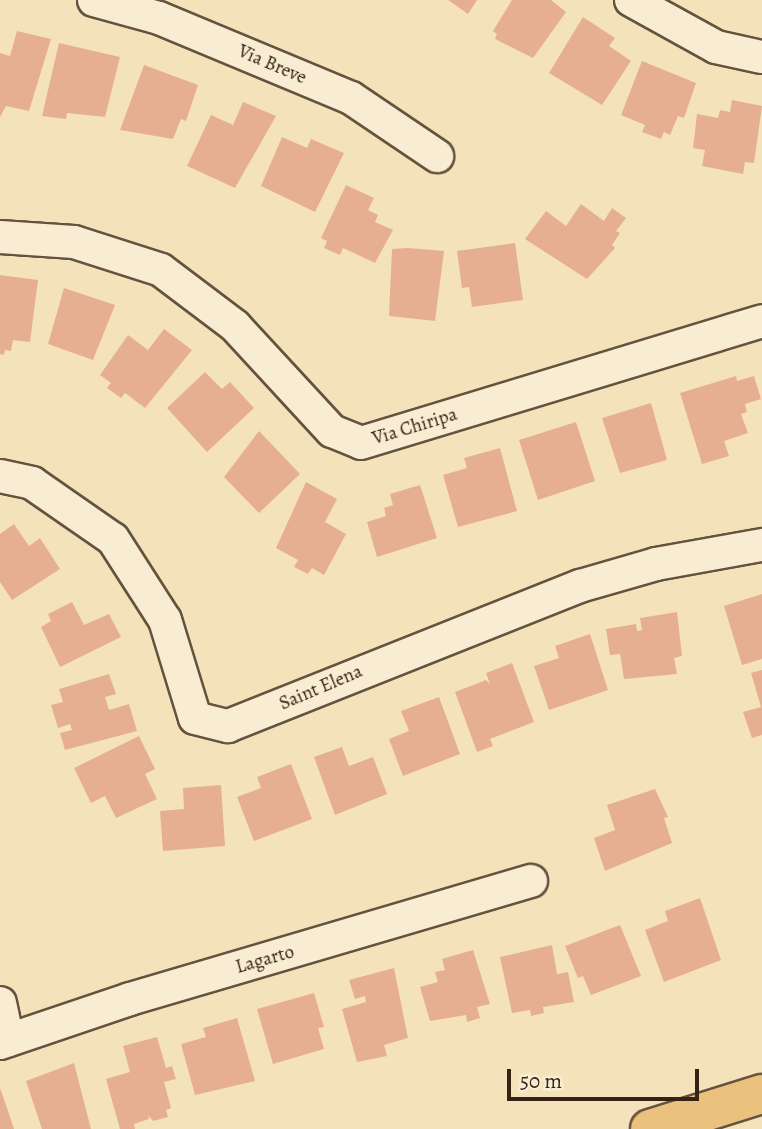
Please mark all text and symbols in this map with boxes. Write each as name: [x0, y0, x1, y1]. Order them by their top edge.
street label: Via Breve: [234, 40, 310, 90]
street label: Via Chiripa: [370, 403, 460, 451]
street label: Saint Elena: [276, 660, 366, 716]
street label: Lagarto: [233, 941, 297, 979]
scale bar: [510, 1056, 702, 1100]
text: 50 m: [520, 1067, 562, 1095]

